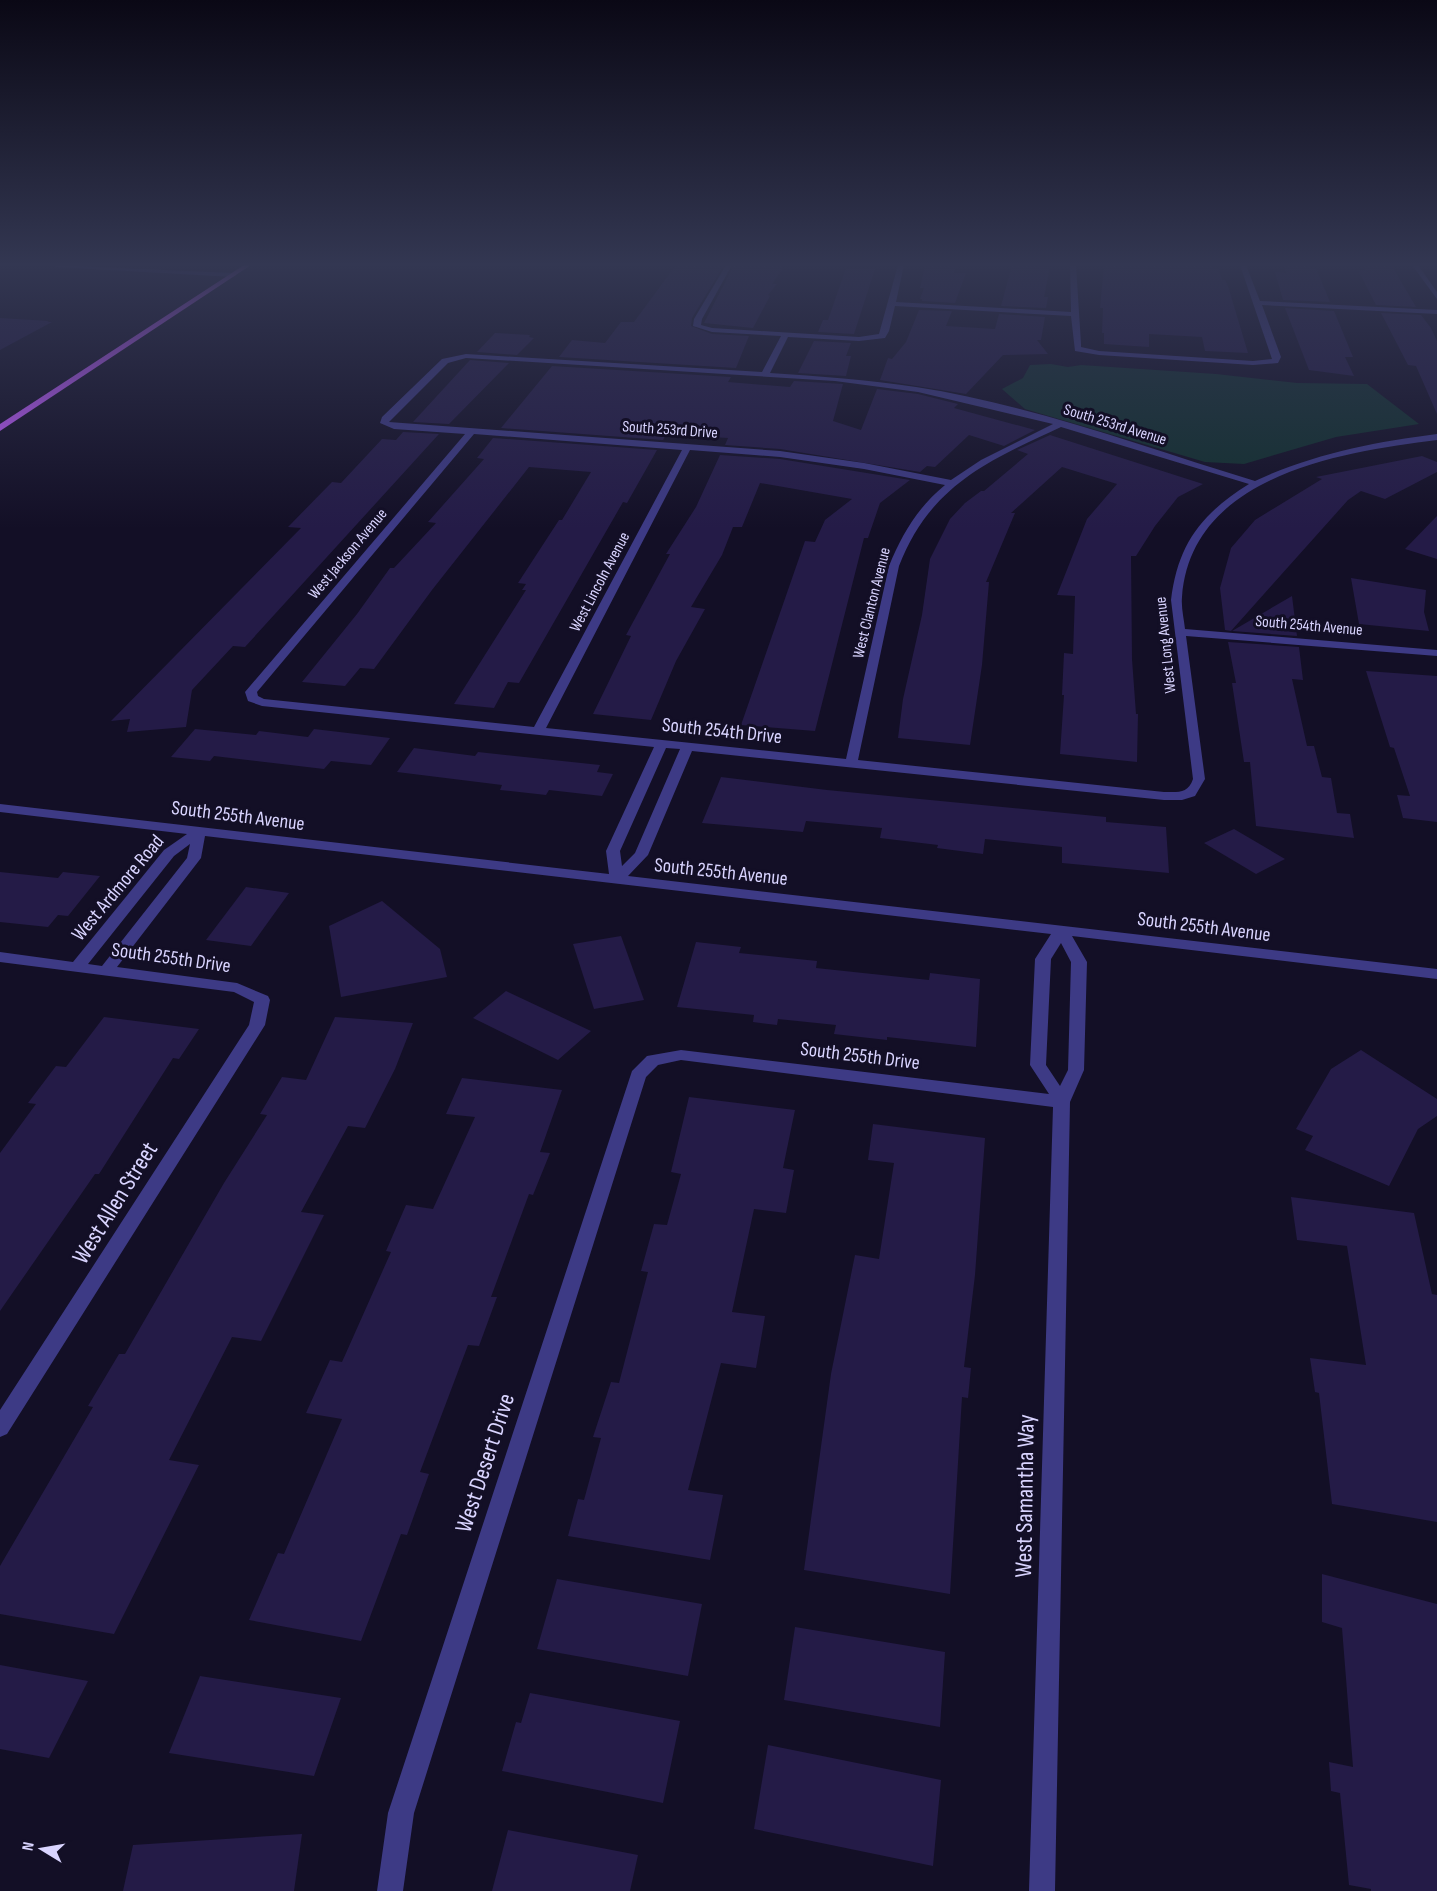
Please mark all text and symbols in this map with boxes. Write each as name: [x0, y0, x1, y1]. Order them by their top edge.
street label: South 253rd Avenue: [1061, 400, 1169, 450]
street label: South 253rd Drive: [622, 417, 718, 443]
street label: West Jackson Avenue: [305, 505, 391, 603]
street label: West Lincoln Avenue: [566, 529, 634, 635]
street label: West Clanton Avenue: [849, 546, 895, 660]
street label: West Long Avenue: [1151, 596, 1181, 694]
street label: South 254th Avenue: [1255, 612, 1363, 640]
street label: South 254th Drive: [661, 713, 783, 749]
street label: South 255th Avenue: [170, 796, 306, 836]
street label: West Ardmore Road: [67, 830, 169, 946]
street label: South 255th Avenue: [653, 853, 789, 891]
street label: South 255th Avenue: [1136, 907, 1272, 947]
street label: South 255th Drive: [110, 938, 232, 978]
street label: South 255th Drive: [799, 1037, 921, 1075]
street label: West Allen Street: [66, 1137, 164, 1269]
street label: West Desert Drive: [449, 1390, 521, 1536]
street label: West Samantha Way: [1009, 1414, 1041, 1578]
north arrow: [12, 1819, 72, 1879]
text: N: [19, 1840, 39, 1852]

